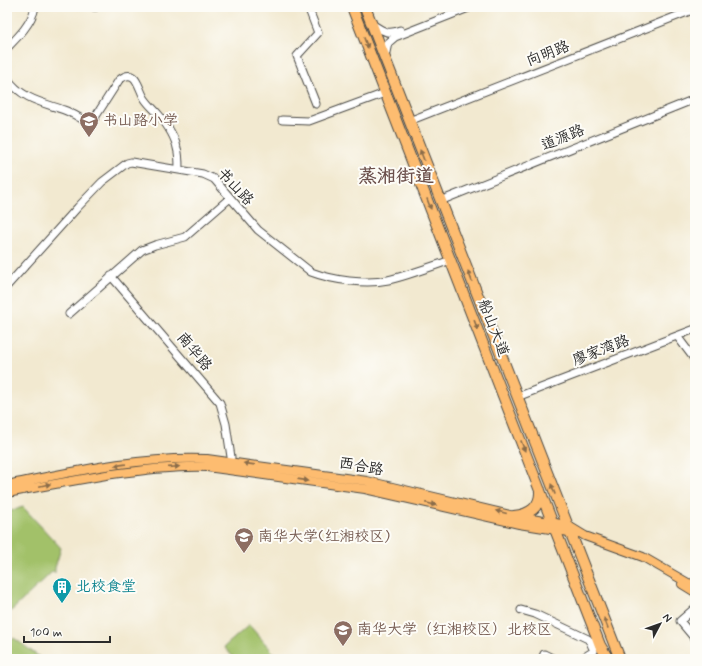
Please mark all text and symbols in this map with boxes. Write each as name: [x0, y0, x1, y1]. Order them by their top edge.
street label: 向明路: [523, 37, 573, 71]
one-way arrow: [364, 38, 370, 50]
school or university icon: 书山路小学: [78, 110, 100, 138]
place label: 书山路小学: [103, 111, 178, 131]
street label: 道源路: [538, 120, 588, 156]
one-way arrow: [419, 149, 425, 161]
street label: 书山路: [212, 164, 258, 210]
district label: 蒸湘街道: [358, 164, 434, 189]
one-way arrow: [426, 198, 432, 210]
one-way arrow: [466, 270, 472, 282]
street label: 船山大道: [473, 296, 513, 360]
one-way arrow: [473, 319, 479, 331]
street label: 南华路: [172, 328, 216, 376]
street label: 廖家湾路: [569, 331, 633, 371]
one-way arrow: [521, 440, 527, 452]
street label: 西合路: [337, 453, 385, 481]
one-way arrow: [243, 461, 255, 467]
one-way arrow: [114, 462, 126, 468]
one-way arrow: [168, 463, 180, 470]
one-way arrow: [297, 477, 309, 483]
one-way arrow: [39, 482, 51, 488]
one-way arrow: [550, 482, 556, 494]
one-way arrow: [424, 501, 437, 507]
one-way arrow: [494, 509, 507, 515]
school or university icon: 南华大学(红湘校区): [233, 526, 255, 554]
place label: 南华大学(红湘校区): [258, 527, 390, 547]
building icon: 北校食堂: [51, 576, 73, 604]
place label: 北校食堂: [76, 577, 136, 597]
north arrow: [640, 604, 680, 644]
text: N: [659, 611, 674, 625]
one-way arrow: [602, 616, 608, 628]
scale bar: [24, 618, 110, 644]
school or university icon: 南华大学（红湘校区）北校区: [332, 619, 354, 647]
place label: 南华大学（红湘校区）北校区: [357, 620, 552, 640]
text: 100 m: [30, 625, 62, 641]

